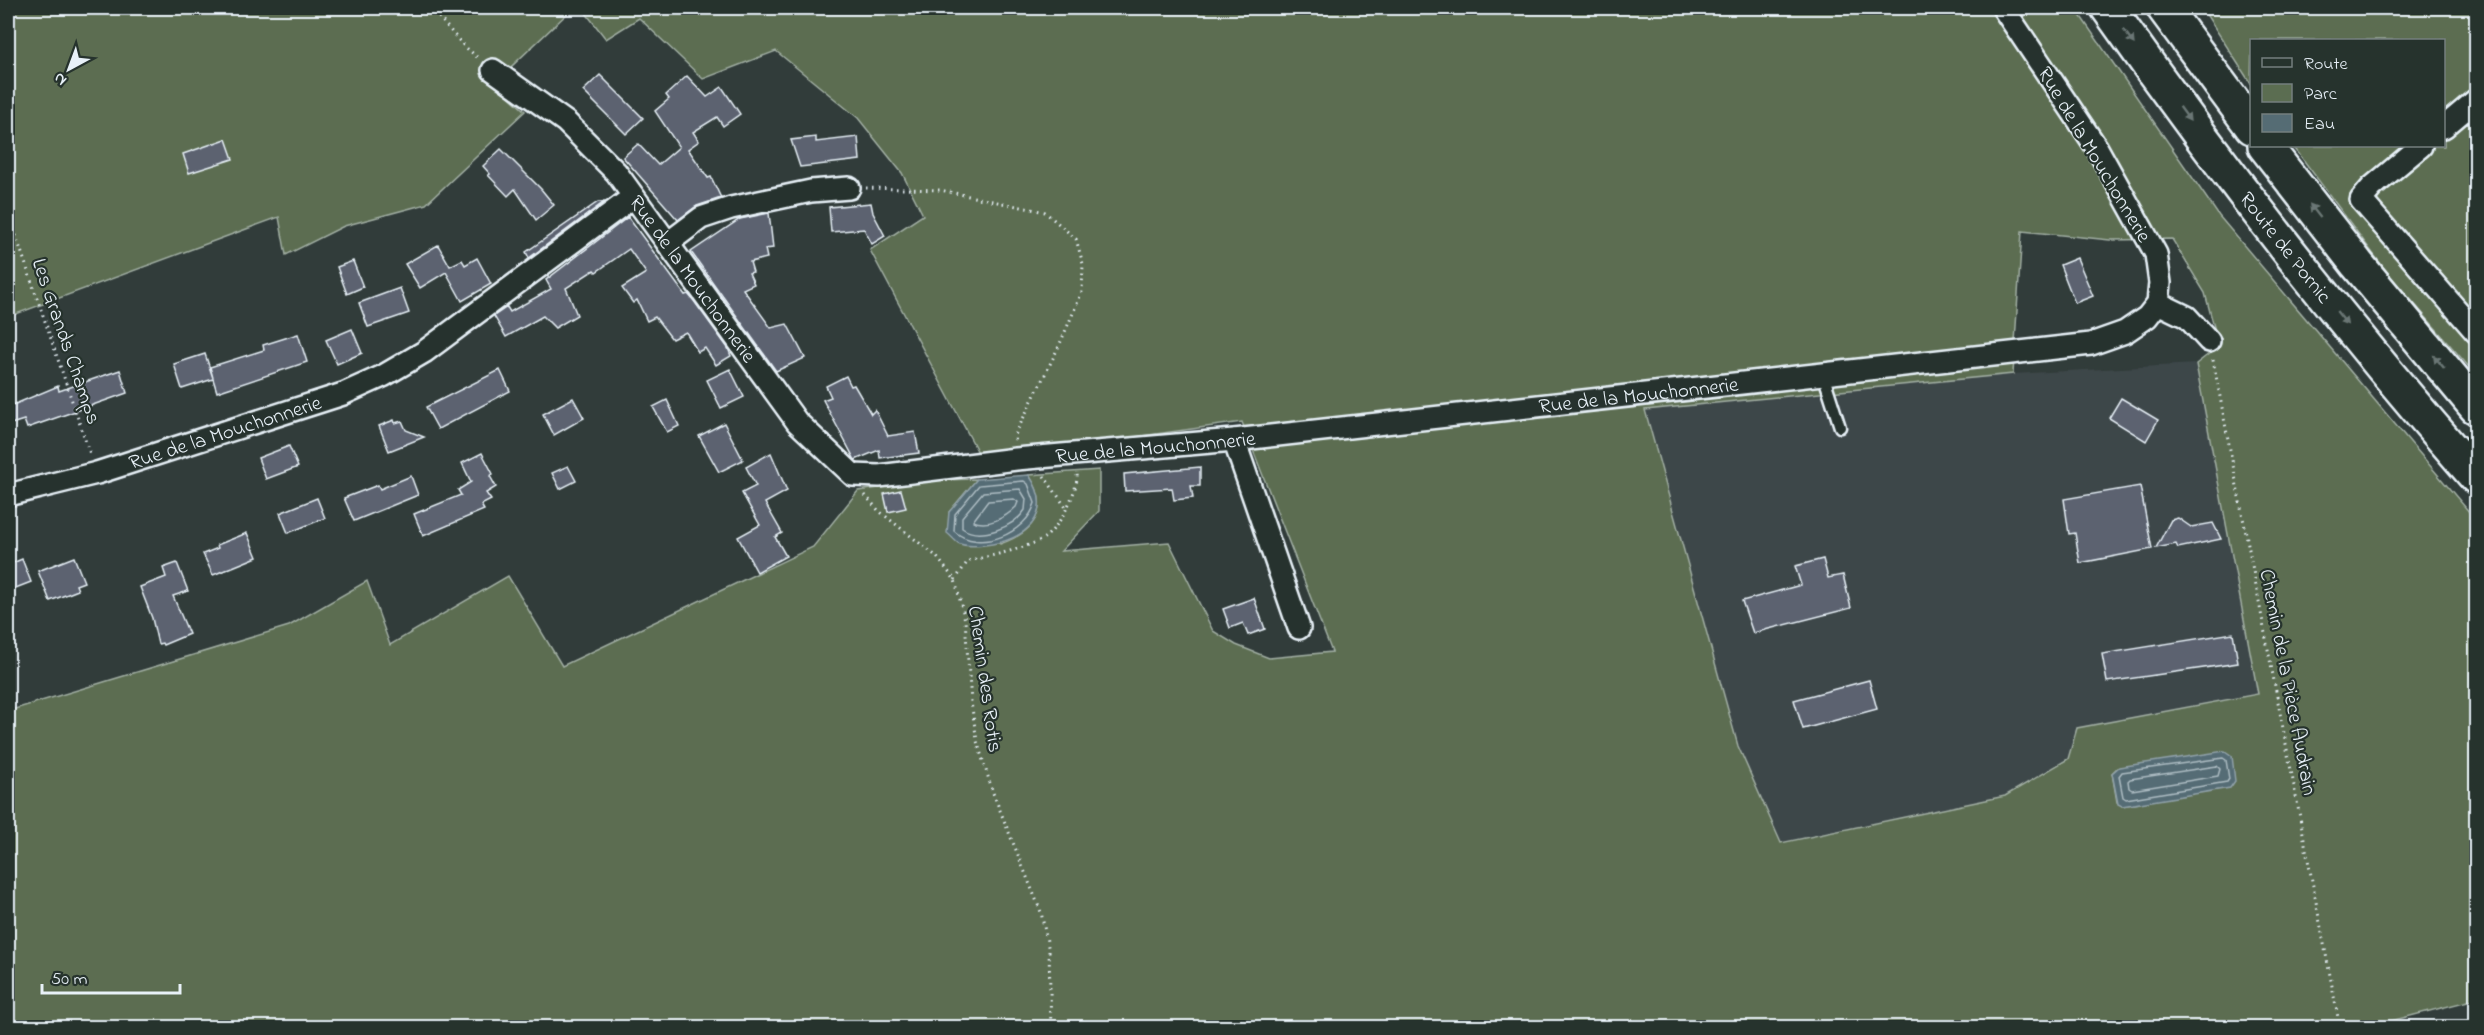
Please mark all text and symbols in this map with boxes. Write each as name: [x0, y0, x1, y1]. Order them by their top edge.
one-way arrow: [2122, 30, 2134, 45]
north arrow: [39, 39, 99, 99]
legend: [2250, 39, 2445, 147]
text: Route: [2304, 52, 2349, 78]
street label: Rue de la Mouchonnerie: [2029, 61, 2158, 249]
text: N: [48, 66, 72, 91]
text: Parc: [2304, 82, 2337, 108]
one-way arrow: [2178, 106, 2190, 121]
text: Eau: [2304, 112, 2335, 138]
street label: Route de Pornic: [2231, 186, 2338, 311]
street label: Rue de la Mouchonnerie: [621, 190, 763, 370]
one-way arrow: [2309, 203, 2322, 219]
street label: Les Grands Champs: [23, 255, 108, 429]
one-way arrow: [2335, 310, 2348, 325]
one-way arrow: [2432, 354, 2445, 370]
street label: Rue de la Mouchonnerie: [1537, 371, 1741, 423]
street label: Rue de la Mouchonnerie: [125, 389, 326, 479]
street label: Rue de la Mouchonnerie: [1054, 425, 1258, 473]
street label: Chemin de la Pièce Audrain: [2250, 567, 2324, 798]
street label: Chemin des Rotis: [959, 604, 1009, 755]
scale bar: [42, 957, 180, 995]
text: 50 m: [51, 967, 88, 993]

